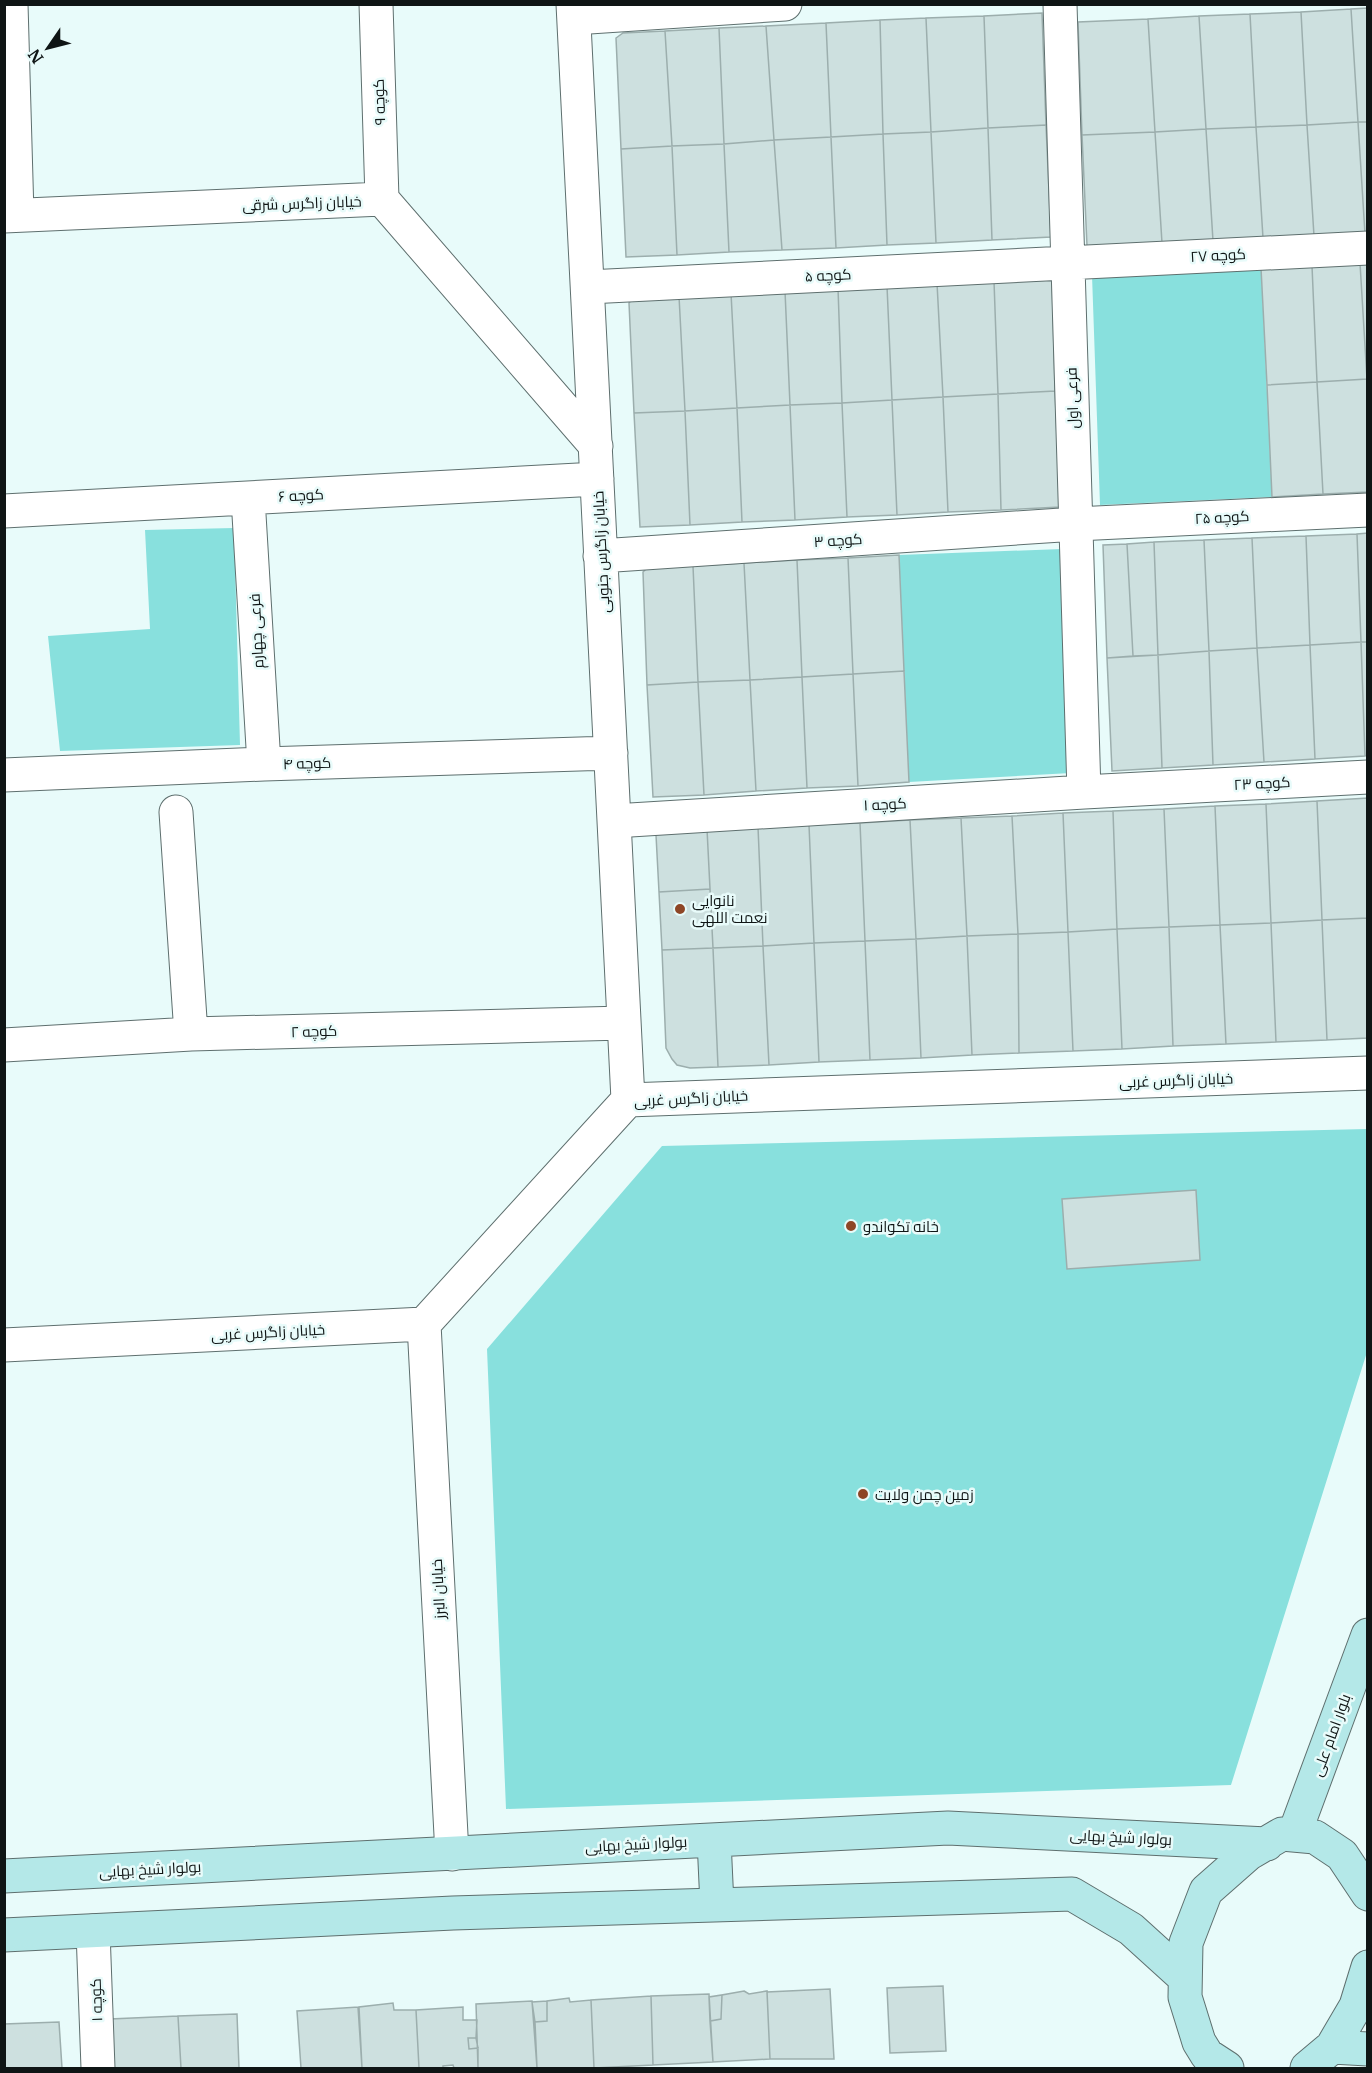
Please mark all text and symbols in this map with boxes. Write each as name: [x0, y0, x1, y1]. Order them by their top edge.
north arrow: [18, 18, 78, 78]
text: N: [24, 45, 48, 68]
street label: کوچه ۹: [369, 78, 390, 126]
street label: خیابان زاگرس شرقی: [242, 191, 362, 216]
street label: ۲۷ کوچه: [1190, 244, 1246, 267]
street label: ۵ کوچه: [804, 264, 852, 287]
street label: فرعی اول: [1061, 367, 1084, 429]
street label: کوچه ۶: [278, 484, 324, 507]
street label: خیابان زاگرس جنوبی: [588, 490, 615, 613]
street label: کوچه ۲۵: [1194, 506, 1250, 529]
street label: کوچه ۳: [813, 529, 863, 552]
street label: فرعی چهارم: [245, 593, 268, 669]
street label: کوچه ۴: [282, 753, 332, 774]
street label: کوچه ۲۳: [1233, 772, 1291, 795]
street label: کوچه ۱: [863, 793, 907, 816]
place label: نانوایی نعمت اللهی: [692, 891, 767, 928]
marker: نانوایی نعمت اللهی: [673, 902, 687, 916]
street label: کوچه ۲: [290, 1021, 338, 1042]
street label: خیابان زاگرس غربی: [1119, 1069, 1233, 1092]
street label: خیابان زاگرس غربی: [634, 1086, 749, 1111]
place label: خانه تکواندو: [863, 1217, 939, 1236]
marker: خانه تکواندو: [844, 1219, 858, 1233]
street label: خیابان زاگرس غربی: [211, 1320, 326, 1345]
place label: زمین چمن ولایت: [875, 1485, 974, 1505]
marker: زمین چمن ولایت: [856, 1487, 870, 1501]
street label: خیابان البرز: [427, 1558, 450, 1621]
street label: بلوار امام علی: [1307, 1691, 1356, 1779]
street label: بولوار شیخ بهایی: [1069, 1825, 1173, 1851]
street label: بولوار شیخ بهایی: [584, 1832, 688, 1858]
street label: بولوار شیخ بهایی: [98, 1857, 202, 1883]
street label: کوچه ۱: [86, 1978, 107, 2022]

